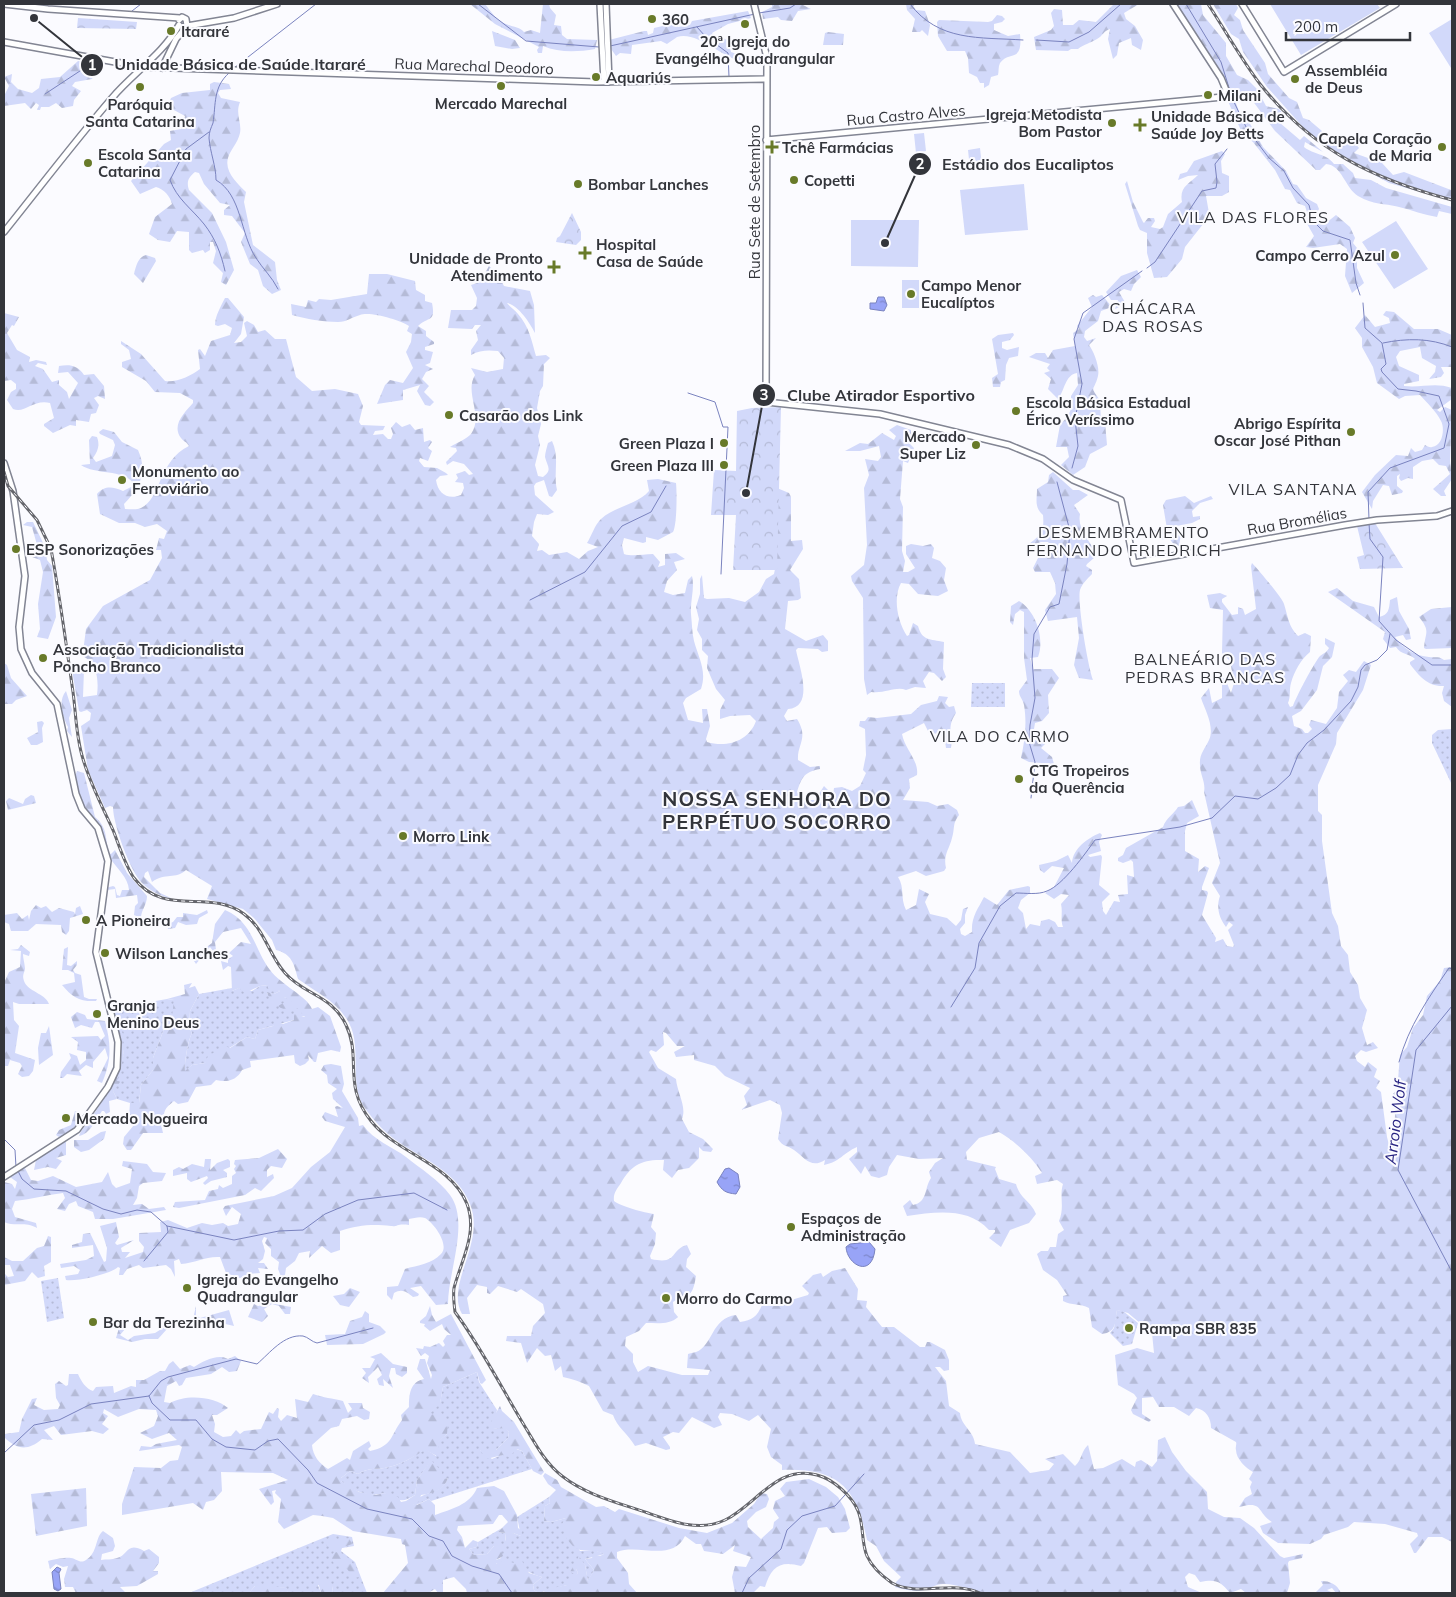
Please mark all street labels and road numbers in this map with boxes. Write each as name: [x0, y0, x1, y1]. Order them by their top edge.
street label: Rua Marechal Deodoro: [394, 54, 554, 78]
street label: Rua Castro Alves: [846, 100, 966, 130]
street label: Rua Sete de Setembro: [745, 125, 764, 279]
street label: Rua Bromélias: [1246, 503, 1348, 539]

